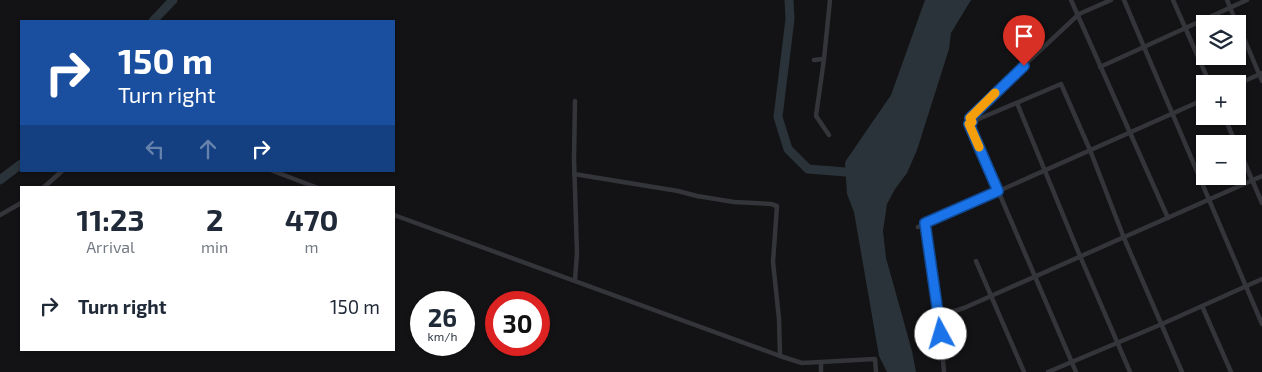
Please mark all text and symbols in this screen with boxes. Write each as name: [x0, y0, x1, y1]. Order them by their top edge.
pin: [1003, 15, 1045, 66]
map controls: [1196, 15, 1246, 185]
button: layers: [1196, 15, 1246, 65]
icon: arrive: [1010, 22, 1038, 50]
text: 150 m: [118, 39, 213, 81]
icon: right: [35, 40, 100, 105]
button: +: [1196, 75, 1246, 125]
text: Turn right: [118, 81, 216, 107]
icon: left: [141, 135, 169, 163]
icon: ahead: [194, 135, 222, 163]
icon: right: [247, 135, 275, 163]
button: −: [1196, 135, 1246, 185]
text: 11:23: [76, 201, 145, 237]
text: 2: [206, 201, 223, 237]
text: 470: [285, 201, 339, 237]
text: Arrival: [86, 237, 135, 256]
text: min: [201, 237, 228, 256]
text: m: [305, 237, 319, 256]
speed limit sign: 30: [485, 291, 550, 356]
icon: right: [35, 292, 63, 320]
text: Turn right: [78, 295, 166, 318]
text: 150 m: [330, 295, 380, 318]
text: 26: [428, 302, 457, 332]
position arrow: [914, 307, 966, 359]
text: km/h: [428, 329, 457, 343]

